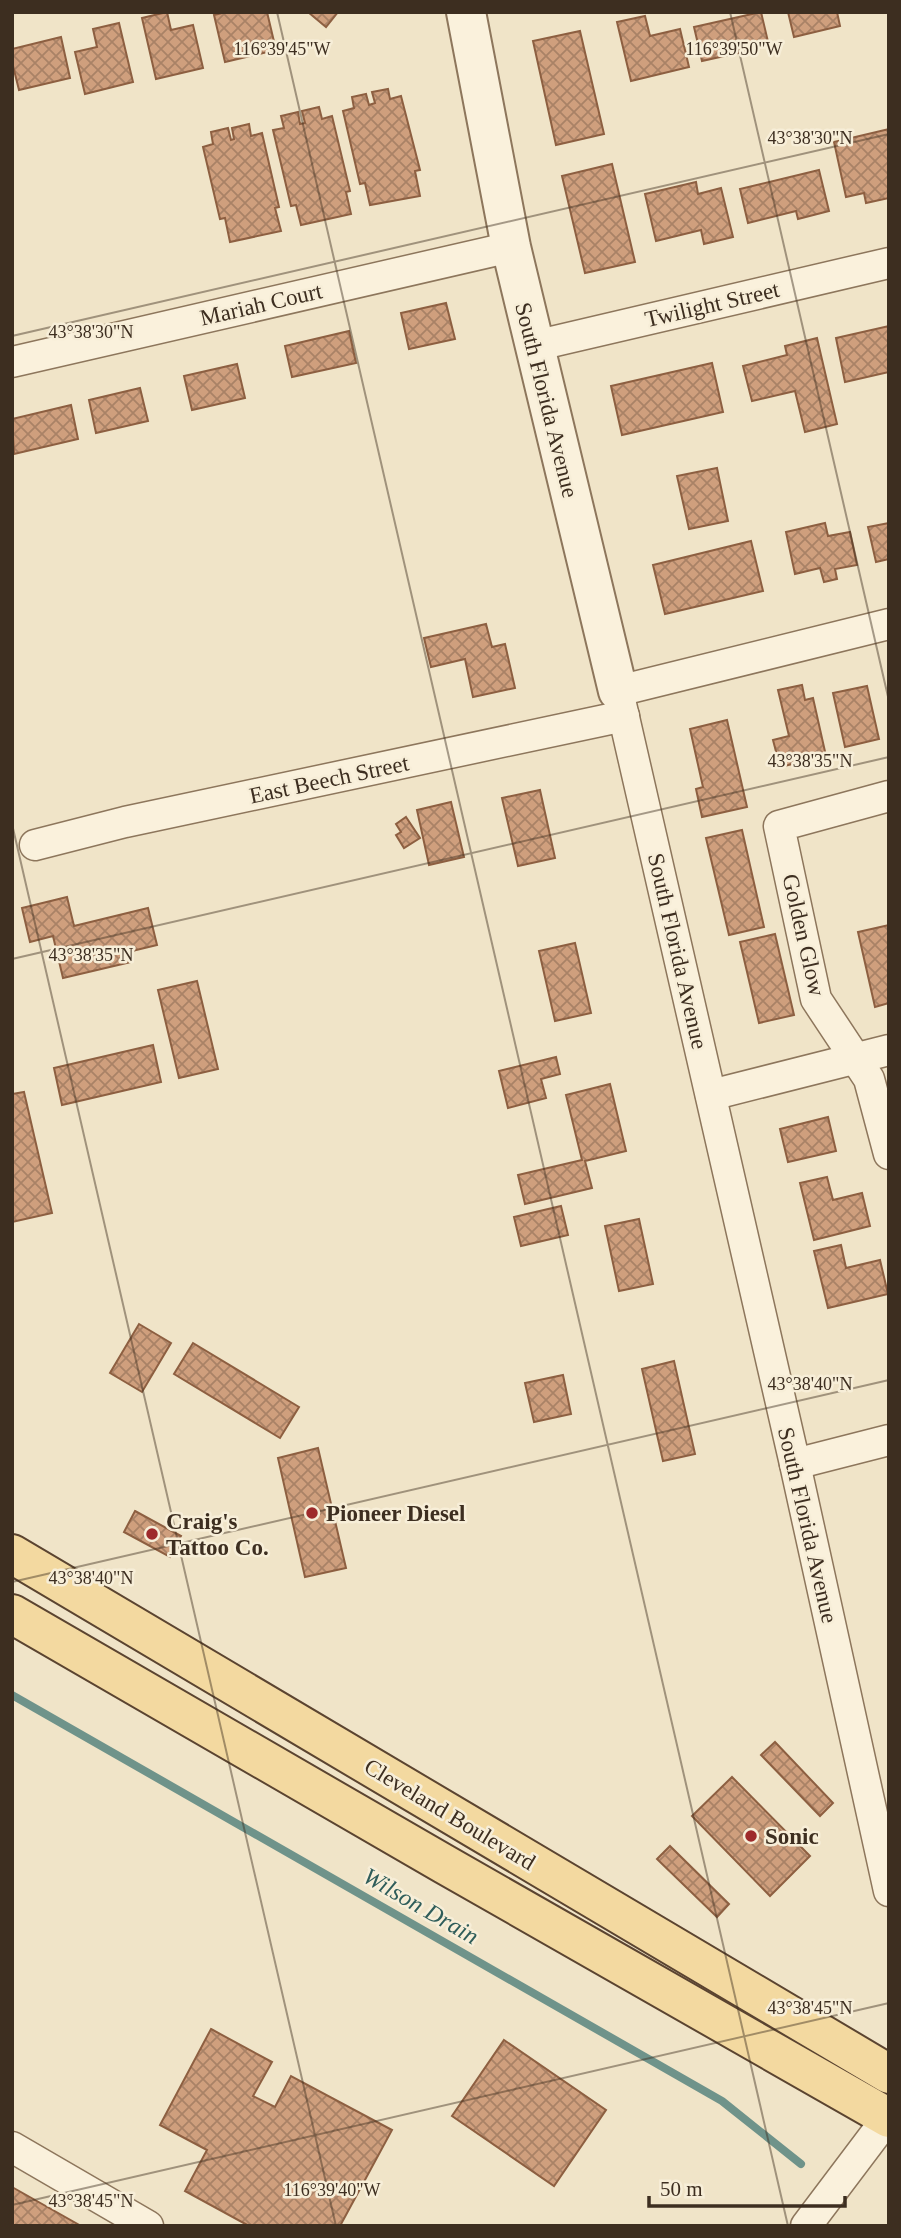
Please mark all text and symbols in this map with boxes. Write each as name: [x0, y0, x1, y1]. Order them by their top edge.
text: 116°39'45"W: [233, 39, 331, 59]
text: 116°39'50"W: [685, 39, 783, 59]
text: 43°38'30"N: [768, 128, 852, 148]
street label: Twilight Street: [643, 277, 782, 332]
street label: Mariah Court: [198, 278, 325, 331]
street label: South Florida Avenue: [510, 300, 583, 500]
text: 43°38'30"N: [49, 322, 133, 342]
street label: East Beech Street: [247, 750, 412, 809]
text: 43°38'35"N: [768, 751, 852, 771]
street label: South Florida Avenue: [643, 851, 712, 1051]
street label: Golden Glow: [777, 872, 830, 999]
text: 43°38'35"N: [49, 945, 133, 965]
text: 43°38'40"N: [768, 1374, 852, 1394]
street label: South Florida Avenue: [773, 1425, 842, 1625]
place label: Pioneer Diesel: [326, 1501, 465, 1526]
marker: Pioneer Diesel: [304, 1505, 320, 1521]
place label: Craig's Tattoo Co.: [166, 1509, 269, 1560]
marker: Craig's Tattoo Co.: [144, 1526, 160, 1542]
text: 43°38'40"N: [49, 1568, 133, 1588]
street label: Cleveland Boulevard: [360, 1754, 540, 1876]
place label: Sonic: [765, 1824, 819, 1849]
marker: Sonic: [743, 1828, 759, 1844]
water label: Wilson Drain: [359, 1863, 483, 1949]
text: 43°38'45"N: [768, 1998, 852, 2018]
scale bar: [649, 2164, 845, 2208]
text: 50 m: [660, 2177, 703, 2201]
text: 116°39'40"W: [283, 2180, 381, 2200]
text: 43°38'45"N: [49, 2191, 133, 2211]

